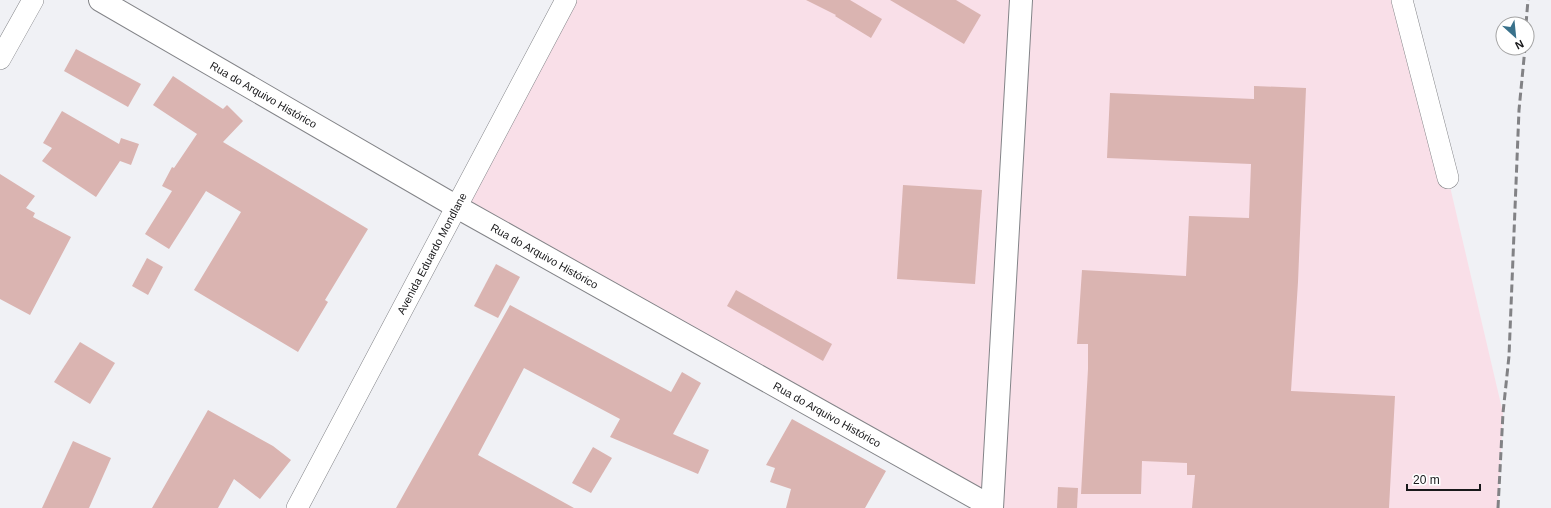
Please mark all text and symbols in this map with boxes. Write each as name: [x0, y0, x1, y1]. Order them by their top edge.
north arrow: [1495, 16, 1535, 56]
text: N: [1513, 38, 1526, 52]
street label: Rua do Arquivo Histórico: [208, 59, 319, 130]
street label: Avenida Eduardo Mondlane: [395, 191, 469, 316]
street label: Rua do Arquivo Histórico: [489, 221, 600, 291]
street label: Rua do Arquivo Histórico: [771, 380, 883, 449]
scale bar: [1407, 466, 1480, 492]
text: 20 m: [1413, 473, 1440, 487]

